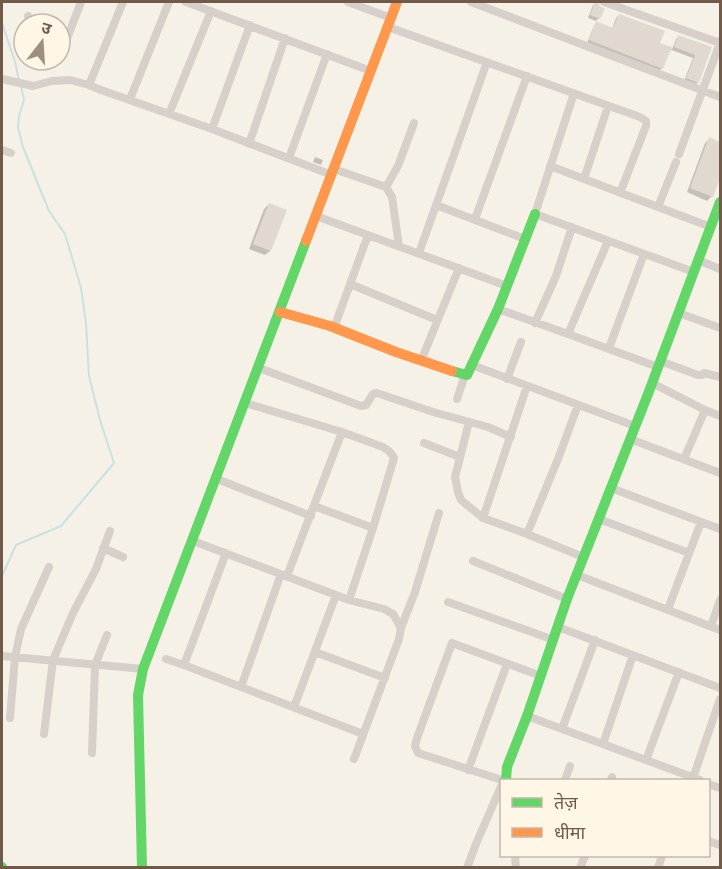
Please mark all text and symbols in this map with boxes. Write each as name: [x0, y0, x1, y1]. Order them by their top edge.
north arrow: [12, 12, 72, 72]
text: उ: [39, 17, 54, 39]
legend: [500, 779, 710, 857]
text: तेज़: [554, 791, 578, 814]
text: धीमा: [554, 821, 585, 844]

